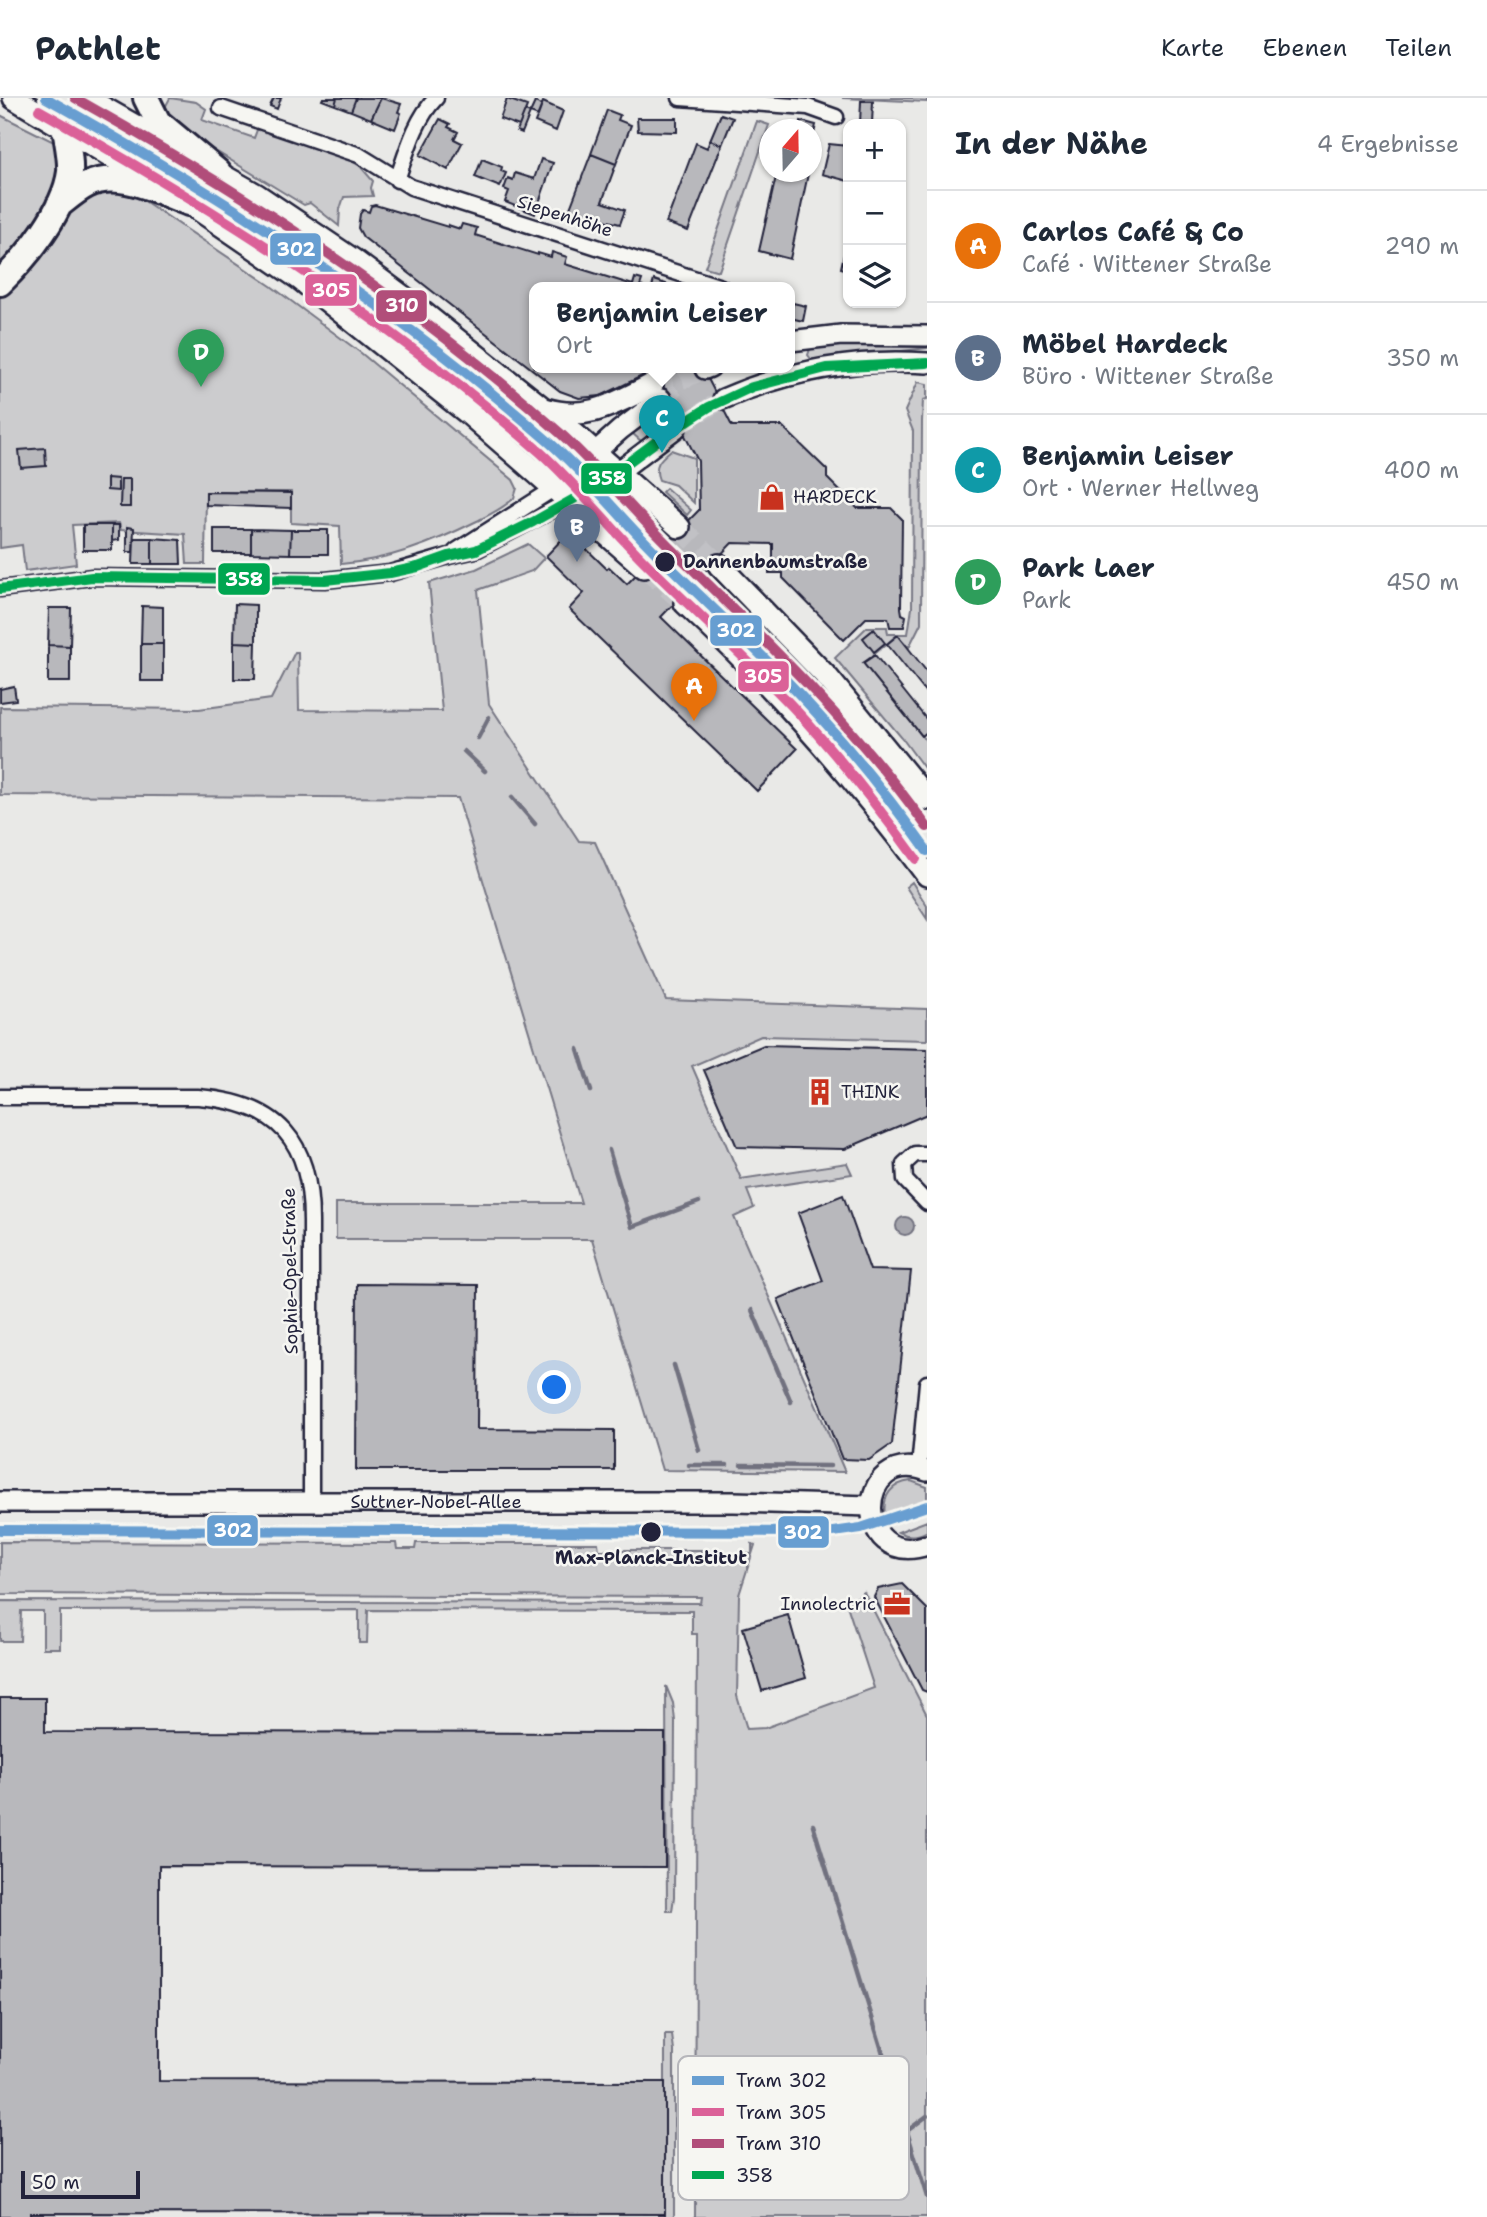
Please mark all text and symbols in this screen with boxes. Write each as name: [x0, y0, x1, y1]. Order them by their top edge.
text: Pathlet: [35, 26, 161, 71]
text: Karte: [1161, 32, 1224, 64]
text: Ebenen: [1262, 32, 1347, 64]
text: Teilen: [1385, 32, 1452, 64]
north arrow: [759, 119, 822, 182]
map controls: [843, 119, 906, 308]
button: +: [843, 119, 906, 182]
text: In der Nähe: [955, 123, 1148, 164]
text: 4 Ergebnisse: [1317, 129, 1459, 159]
button: −: [843, 182, 906, 245]
street label: Siepenhöhe: [514, 189, 616, 243]
text: Carlos Café & Co: [1022, 214, 1244, 249]
text: A: [969, 231, 987, 261]
text: 290 m: [1385, 231, 1459, 261]
line badge: 302: [269, 232, 322, 266]
text: 302: [276, 237, 316, 262]
button: layers: [843, 245, 906, 308]
text: Café · Wittener Straße: [1022, 249, 1272, 279]
line badge: 305: [304, 273, 358, 307]
text: 305: [312, 278, 350, 303]
popup: [529, 282, 795, 373]
line badge: 310: [375, 289, 428, 323]
text: 310: [385, 293, 419, 318]
text: Benjamin Leiser: [556, 295, 768, 330]
text: Möbel Hardeck: [1022, 326, 1228, 361]
pin: D: [178, 329, 224, 387]
text: Ort: [556, 330, 593, 360]
text: B: [971, 343, 985, 373]
text: 350 m: [1386, 343, 1459, 373]
text: Büro · Wittener Straße: [1022, 361, 1274, 391]
pin: C: [639, 395, 685, 453]
text: Benjamin Leiser: [1022, 438, 1234, 473]
text: C: [971, 455, 985, 485]
text: 400 m: [1383, 455, 1459, 485]
line badge: 358: [580, 462, 633, 495]
text: 358: [588, 466, 626, 491]
text: Ort · Werner Hellweg: [1022, 473, 1259, 503]
shop icon: HARDECK: [757, 482, 787, 512]
place label: HARDECK: [793, 485, 877, 509]
pin: B: [554, 504, 600, 562]
marker: Dannenbaumstraße: [653, 550, 677, 574]
place label: Dannenbaumstraße: [683, 550, 868, 574]
text: Park Laer: [1022, 550, 1155, 585]
line badge: 358: [217, 562, 271, 596]
text: 358: [225, 567, 263, 592]
text: D: [970, 567, 986, 597]
text: 450 m: [1386, 567, 1459, 597]
text: Park: [1022, 585, 1071, 615]
line badge: 302: [709, 614, 763, 647]
text: 302: [716, 618, 756, 643]
line badge: 305: [737, 660, 790, 693]
pin: A: [671, 663, 717, 721]
text: 305: [744, 664, 782, 689]
building icon: THINK: [805, 1077, 835, 1107]
place label: THINK: [841, 1080, 900, 1104]
street label: Sophie-Opel-Straße: [277, 1187, 303, 1355]
your location: [537, 1370, 571, 1404]
street label: Suttner-Nobel-Allee: [350, 1490, 522, 1514]
line badge: 302: [206, 1514, 259, 1547]
line badge: 302: [777, 1515, 830, 1549]
text: 302: [213, 1518, 253, 1543]
marker: Max-Planck-Institut: [639, 1520, 663, 1544]
text: 302: [783, 1520, 823, 1545]
place label: Max-Planck-Institut: [555, 1546, 747, 1570]
office icon: Innolectric: [882, 1589, 912, 1619]
place label: Innolectric: [780, 1592, 876, 1616]
legend: [678, 2056, 909, 2200]
text: Tram 302: [736, 2068, 827, 2093]
text: Tram 305: [736, 2100, 826, 2125]
text: Tram 310: [736, 2131, 821, 2156]
text: 358: [736, 2163, 773, 2188]
scale bar: [21, 2168, 140, 2200]
text: 50 m: [32, 2170, 80, 2195]

